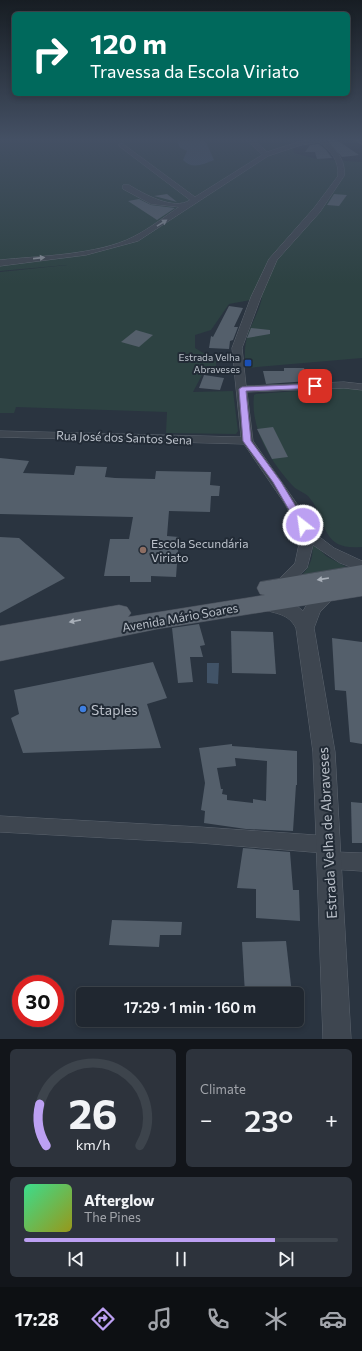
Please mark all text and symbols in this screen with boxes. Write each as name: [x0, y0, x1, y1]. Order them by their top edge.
text: 120 m: [90, 26, 167, 60]
icon: right: [24, 28, 76, 80]
text: Travessa da Escola Viriato: [90, 60, 299, 82]
one-way arrow: [156, 219, 167, 226]
one-way arrow: [33, 255, 45, 262]
place label: Estrada Velha Abraveses: [178, 351, 240, 375]
marker: Estrada Velha Abraveses: [243, 358, 253, 368]
pin: [298, 369, 332, 403]
icon: arrive: [304, 375, 326, 397]
street label: Rua José dos Santos Sena: [56, 428, 192, 447]
position arrow: [282, 504, 324, 546]
place label: Escola Secundária Viriato: [151, 536, 248, 564]
marker: Escola Secundária Viriato: [138, 545, 148, 555]
one-way arrow: [317, 576, 330, 582]
street label: Avenida Mário Soares: [121, 600, 239, 634]
one-way arrow: [69, 618, 81, 624]
place label: Staples: [91, 701, 138, 718]
marker: Staples: [78, 704, 88, 714]
street label: Estrada Velha de Abraveses: [314, 747, 340, 919]
speed limit sign: 30: [12, 975, 64, 1027]
text: 17:29 · 1 min · 160 m: [124, 998, 256, 1016]
text: Climate: [200, 1081, 246, 1097]
text: 26: [68, 1087, 118, 1138]
text: 23°: [244, 1101, 293, 1138]
text: −: [200, 1106, 213, 1133]
text: +: [325, 1106, 338, 1133]
text: km/h: [76, 1135, 110, 1153]
text: Afterglow: [84, 1191, 154, 1209]
text: The Pines: [84, 1209, 141, 1225]
icon: previous: [65, 1248, 87, 1270]
icon: pause: [170, 1248, 192, 1270]
icon: next: [275, 1248, 297, 1270]
icon: directions: [89, 1305, 117, 1333]
icon: music: [146, 1305, 174, 1333]
icon: phone: [204, 1305, 232, 1333]
icon: climate: [262, 1305, 290, 1333]
icon: car: [319, 1305, 347, 1333]
text: 17:28: [15, 1308, 59, 1330]

